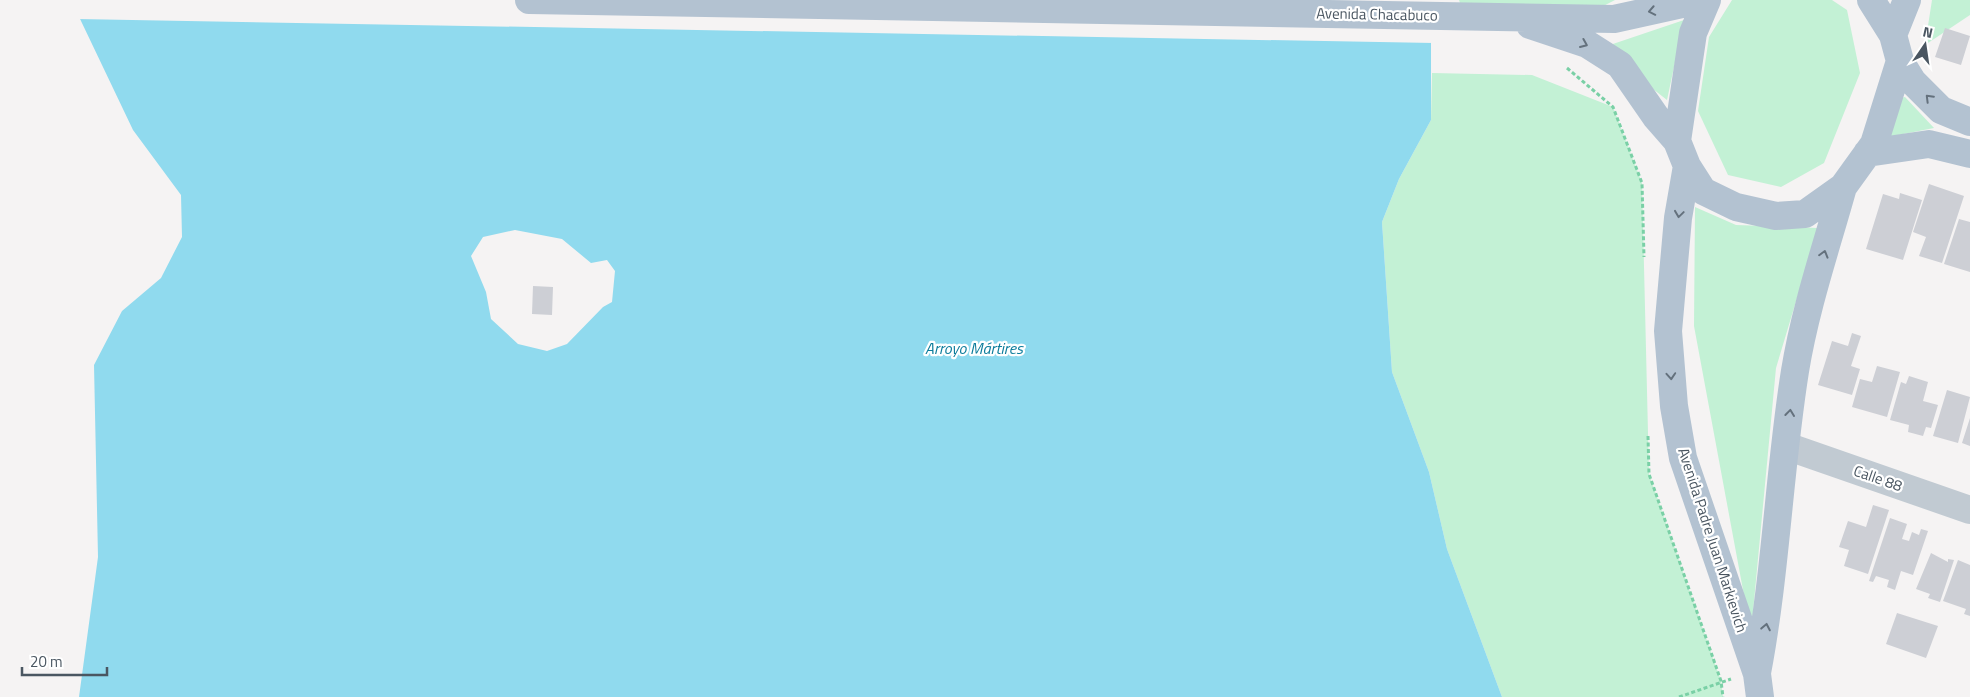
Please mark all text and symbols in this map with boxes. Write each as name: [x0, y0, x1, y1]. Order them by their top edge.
street label: Avenida Chacabuco: [1316, 1, 1438, 27]
one-way arrow: [1648, 5, 1656, 16]
north arrow: [1900, 20, 1950, 70]
text: N: [1921, 21, 1935, 43]
one-way arrow: [1579, 37, 1588, 48]
one-way arrow: [1926, 95, 1935, 104]
one-way arrow: [1674, 210, 1684, 218]
one-way arrow: [1819, 251, 1829, 259]
water label: Arroyo Mártires: [925, 336, 1024, 360]
one-way arrow: [1666, 372, 1677, 380]
one-way arrow: [1784, 409, 1795, 417]
street label: Avenida Padre Juan Markievich: [1672, 445, 1754, 635]
street label: Calle 88: [1850, 459, 1906, 497]
one-way arrow: [1761, 622, 1771, 631]
scale bar: [22, 644, 108, 676]
text: 20 m: [30, 650, 63, 673]

